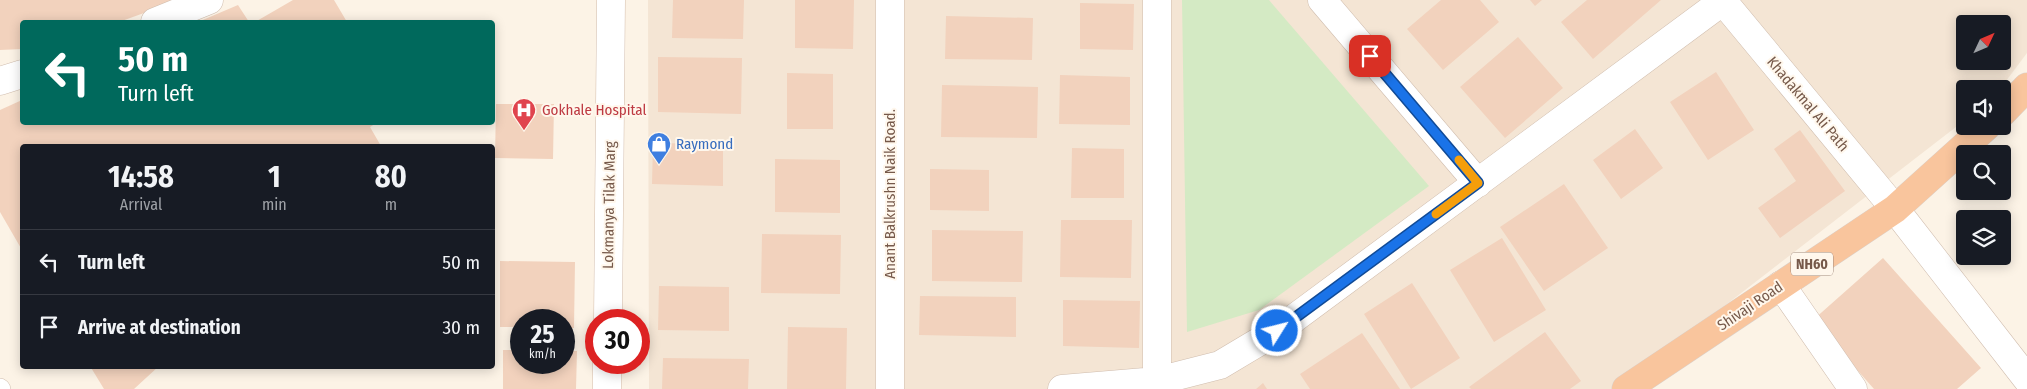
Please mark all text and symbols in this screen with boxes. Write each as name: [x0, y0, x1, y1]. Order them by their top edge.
north arrow: [1956, 15, 2011, 70]
map controls: [1956, 15, 2011, 265]
pin: [1349, 35, 1391, 77]
text: 50 m: [118, 38, 188, 80]
icon: left: [35, 40, 100, 105]
icon: arrive: [1356, 42, 1384, 70]
street label: Khadakmal Ali Path: [1763, 53, 1853, 155]
text: Turn left: [118, 80, 194, 107]
button: sound: [1956, 80, 2011, 135]
hospital icon: Gokhale Hospital: [511, 97, 537, 131]
place label: Gokhale Hospital: [542, 101, 647, 119]
street label: Anant Balkrushn Naik Road.: [881, 109, 899, 279]
shop icon: Raymond: [646, 131, 672, 165]
place label: Raymond: [676, 135, 733, 153]
street label: Lokmanya Tilak Marg: [599, 141, 619, 269]
button: search: [1956, 145, 2011, 200]
text: 14:58: [108, 159, 174, 195]
text: 1: [268, 159, 281, 195]
text: 80: [375, 159, 407, 195]
text: Arrival: [120, 195, 162, 214]
text: min: [262, 195, 287, 214]
text: m: [385, 195, 397, 214]
button: layers: [1956, 210, 2011, 265]
icon: left: [35, 248, 63, 276]
text: Turn left: [78, 251, 145, 274]
text: 50 m: [442, 251, 480, 274]
road number: NH60: [1791, 252, 1833, 276]
street label: Shivaji Road: [1714, 278, 1786, 334]
position arrow: [1250, 304, 1302, 356]
speed limit sign: 30: [585, 309, 650, 374]
icon: arrive: [35, 313, 63, 341]
text: Arrive at destination: [78, 316, 241, 339]
text: 30 m: [442, 316, 480, 339]
text: 25: [531, 320, 554, 350]
text: km/h: [529, 347, 556, 361]

